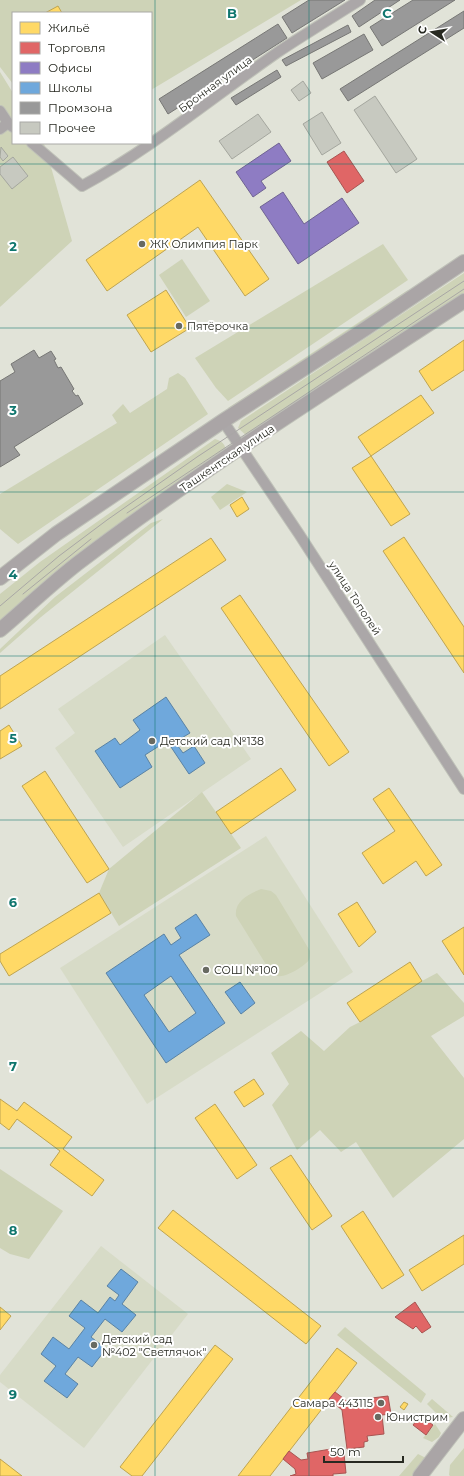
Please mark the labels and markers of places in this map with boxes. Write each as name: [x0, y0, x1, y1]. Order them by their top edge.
place label: ЖК Олимпия Парк: [150, 237, 258, 251]
marker: ЖК Олимпия Парк: [137, 239, 147, 249]
place label: Пятёрочка: [187, 319, 248, 333]
marker: Пятёрочка: [174, 321, 184, 331]
place label: Детский сад №138: [160, 734, 264, 748]
marker: Детский сад №138: [147, 736, 157, 746]
place label: СОШ №100: [214, 963, 278, 977]
marker: СОШ №100: [201, 965, 211, 975]
place label: Детский сад №402 "Светлячок": [102, 1332, 206, 1359]
marker: Детский сад №402 "Светлячок": [89, 1340, 99, 1350]
place label: Самара 443115: [292, 1396, 373, 1410]
marker: Самара 443115: [376, 1398, 386, 1408]
place label: Юнистрим: [386, 1410, 448, 1424]
marker: Юнистрим: [373, 1412, 383, 1422]

